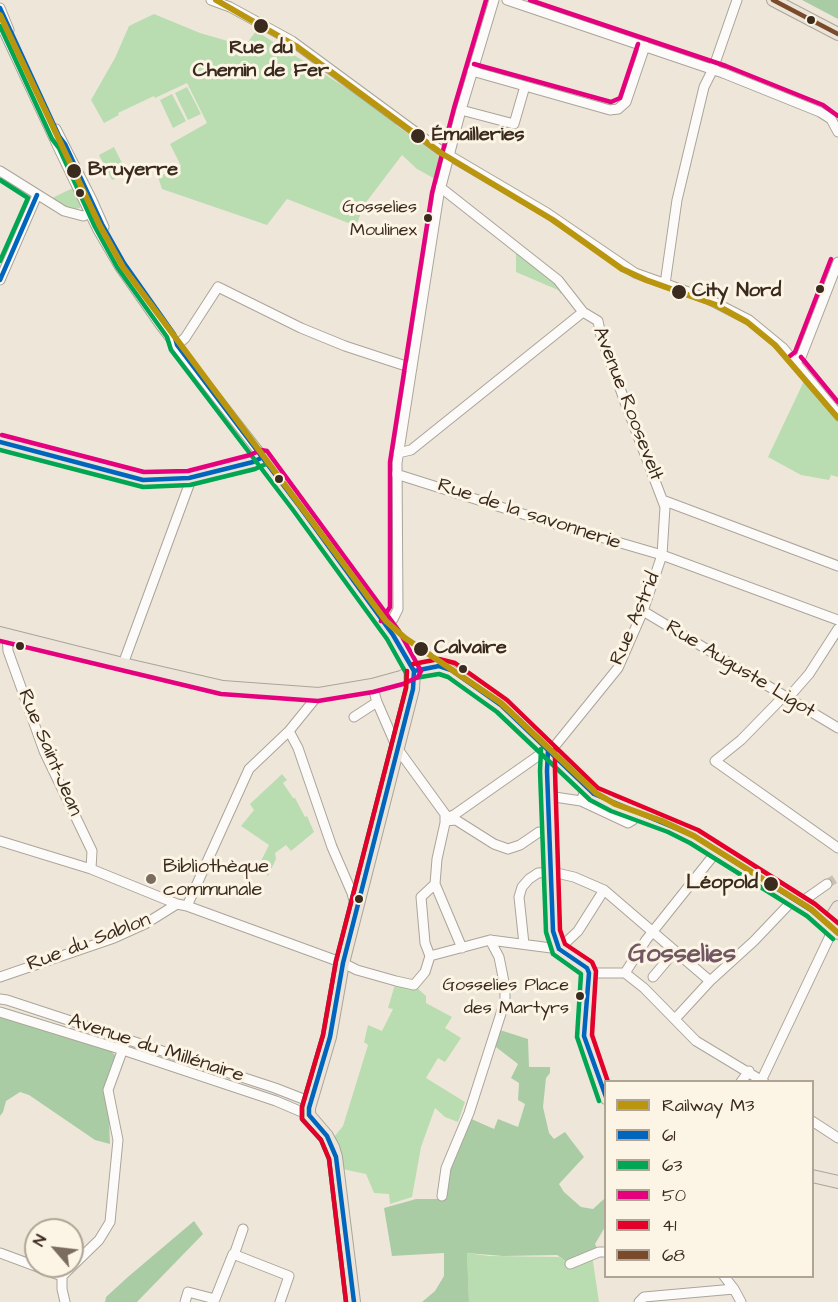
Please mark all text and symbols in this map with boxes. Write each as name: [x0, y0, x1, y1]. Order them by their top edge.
unlabelled marker: [805, 14, 817, 26]
marker: Rue du Chemin de Fer: [252, 17, 270, 35]
place label: Rue du Chemin de Fer: [193, 37, 329, 84]
place label: Émailleries: [432, 124, 525, 148]
marker: Émailleries: [409, 127, 427, 145]
place label: Bruyerre: [88, 159, 178, 183]
marker: Bruyerre: [65, 162, 83, 180]
unlabelled marker: [74, 187, 86, 199]
place label: Gosselies Moulinex: [342, 197, 417, 240]
marker: Gosselies Moulinex: [422, 212, 434, 224]
place label: City Nord: [692, 280, 781, 304]
marker: City Nord: [670, 283, 688, 301]
unlabelled marker: [814, 283, 826, 295]
street label: Avenue Roosevelt: [587, 324, 667, 484]
unlabelled marker: [273, 473, 285, 485]
street label: Rue de la savonnerie: [434, 474, 624, 556]
street label: Rue Astrid: [606, 569, 666, 669]
street label: Rue Auguste Ligot: [661, 616, 819, 724]
place label: Calvaire: [434, 637, 507, 661]
unlabelled marker: [14, 640, 26, 652]
marker: Calvaire: [412, 640, 430, 658]
unlabelled marker: [457, 663, 469, 675]
street label: Rue Saint-Jean: [12, 686, 86, 820]
place label: Bibliothèque communale: [163, 856, 269, 903]
marker: Bibliothèque communale: [144, 872, 158, 886]
place label: Léopold: [686, 872, 758, 896]
marker: Léopold: [762, 875, 780, 893]
unlabelled marker: [353, 893, 365, 905]
street label: Rue du Sablon: [24, 908, 154, 978]
district label: Gosselies: [628, 940, 736, 972]
place label: Gosselies Place des Martyrs: [442, 975, 569, 1018]
marker: Gosselies Place des Martyrs: [574, 990, 586, 1002]
street label: Avenue du Millénaire: [65, 1009, 247, 1089]
legend: [604, 1080, 814, 1278]
text: Railway M3: [662, 1093, 754, 1118]
text: 61: [662, 1123, 676, 1148]
text: 63: [662, 1153, 682, 1178]
text: 50: [662, 1183, 686, 1208]
text: 41: [662, 1213, 677, 1238]
north arrow: [24, 1218, 84, 1278]
text: N: [28, 1231, 52, 1250]
text: 68: [662, 1243, 685, 1268]

